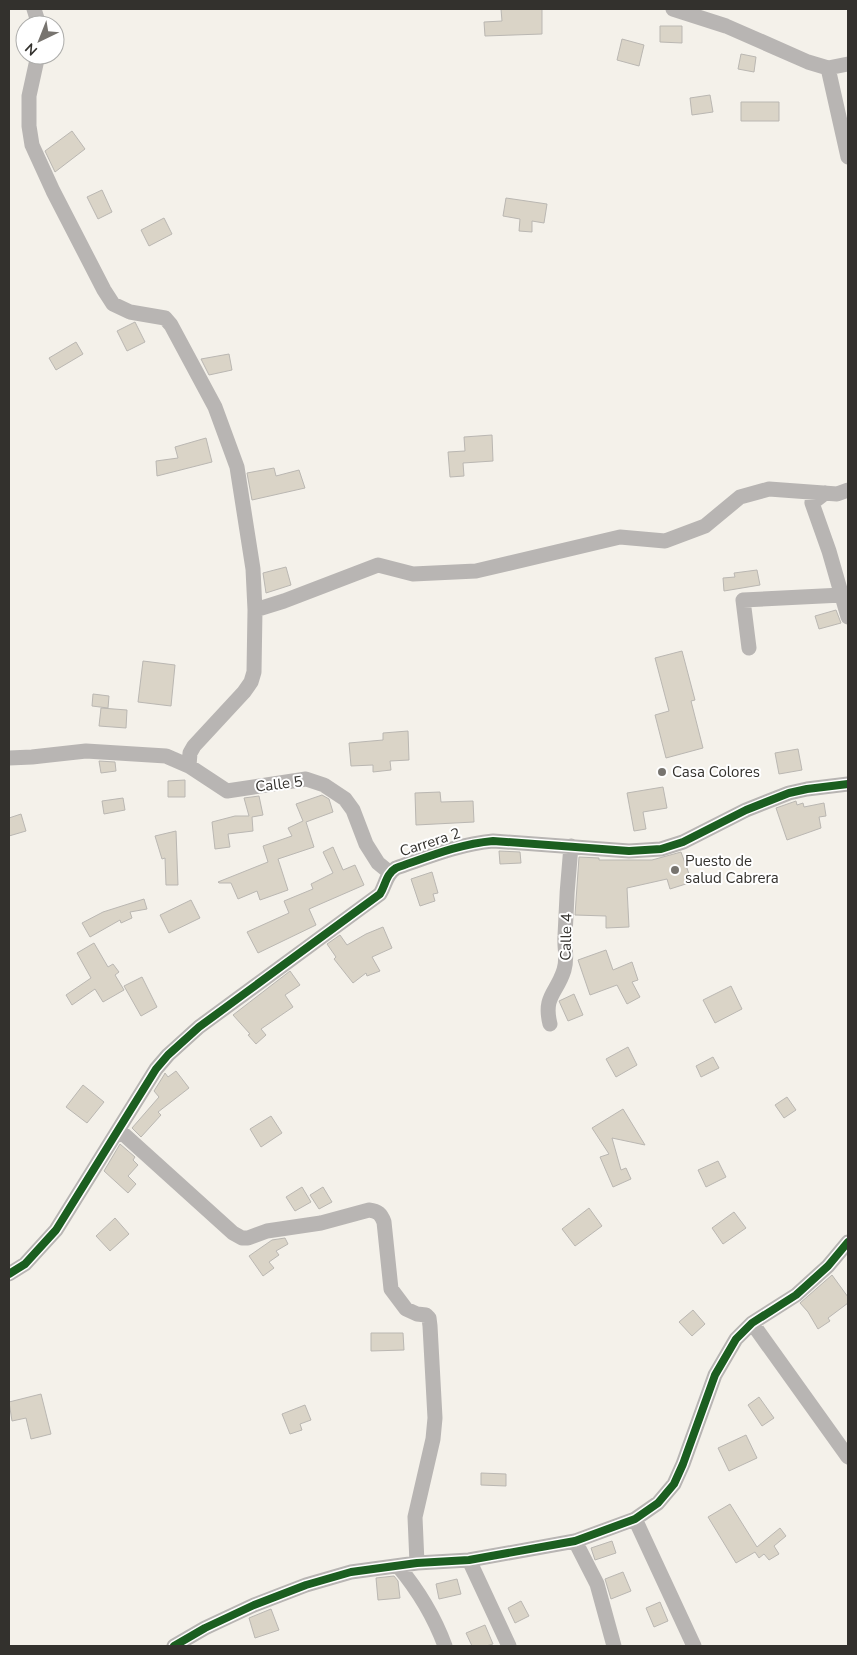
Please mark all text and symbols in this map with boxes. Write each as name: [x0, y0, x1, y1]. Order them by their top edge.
north arrow: [15, 15, 65, 65]
text: N: [21, 39, 42, 60]
place label: Casa Colores: [672, 762, 760, 782]
marker: Casa Colores: [656, 766, 668, 778]
street label: Calle 5: [254, 771, 304, 797]
street label: Carrera 2: [397, 823, 463, 861]
place label: Puesto de salud Cabrera: [685, 851, 779, 888]
marker: Puesto de salud Cabrera: [669, 864, 681, 876]
street label: Calle 4: [556, 913, 576, 961]

